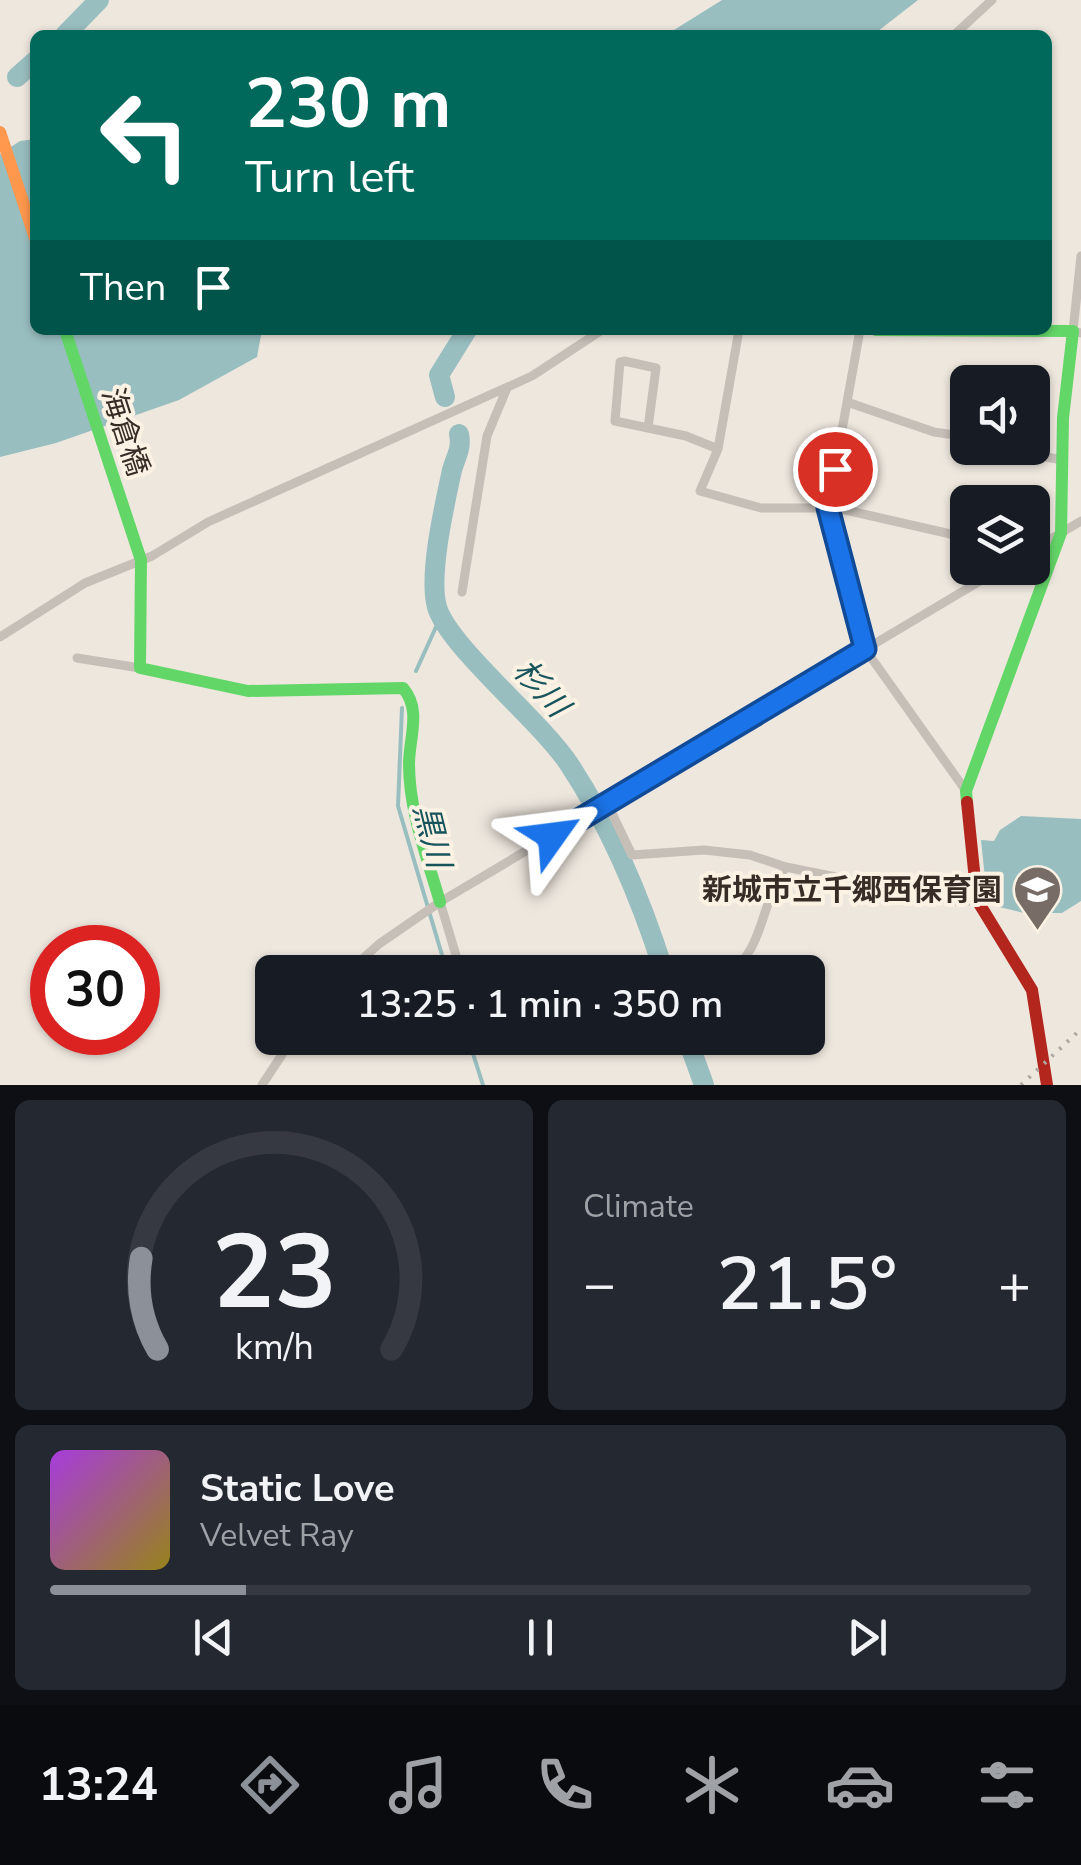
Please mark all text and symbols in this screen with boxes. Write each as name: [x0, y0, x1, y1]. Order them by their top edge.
text: 230 m: [245, 56, 451, 152]
icon: left: [80, 70, 210, 200]
text: Turn left: [245, 147, 414, 208]
icon: arrive: [186, 260, 241, 315]
text: Then: [80, 262, 166, 313]
map controls: [950, 365, 1050, 585]
button: sound: [950, 365, 1050, 465]
street label: 海倉橋: [92, 383, 158, 481]
pin: [793, 427, 878, 512]
icon: arrive: [808, 442, 863, 497]
button: layers: [950, 485, 1050, 585]
water label: 杉川: [504, 650, 580, 728]
position arrow: [500, 784, 604, 888]
water label: 黒川: [403, 800, 461, 875]
school or university icon: 新城市立千郷西保育園: [1011, 864, 1063, 932]
place label: 新城市立千郷西保育園: [702, 870, 1002, 911]
speed limit sign: 30: [30, 925, 160, 1055]
text: 13:25 · 1 min · 350 m: [357, 979, 723, 1030]
text: Climate: [583, 1185, 694, 1228]
text: 23: [212, 1202, 336, 1344]
text: 21.5°: [717, 1233, 897, 1335]
text: −: [583, 1247, 616, 1322]
text: +: [998, 1247, 1031, 1322]
text: km/h: [235, 1323, 313, 1372]
text: Static Love: [200, 1463, 395, 1514]
text: Velvet Ray: [200, 1514, 354, 1557]
icon: previous: [186, 1610, 241, 1665]
icon: pause: [513, 1610, 568, 1665]
icon: next: [840, 1610, 895, 1665]
icon: directions: [235, 1750, 305, 1820]
icon: music: [383, 1750, 453, 1820]
icon: phone: [530, 1750, 600, 1820]
icon: climate: [677, 1750, 747, 1820]
icon: car: [825, 1750, 895, 1820]
icon: filters: [972, 1750, 1042, 1820]
text: 13:24: [39, 1755, 158, 1816]

